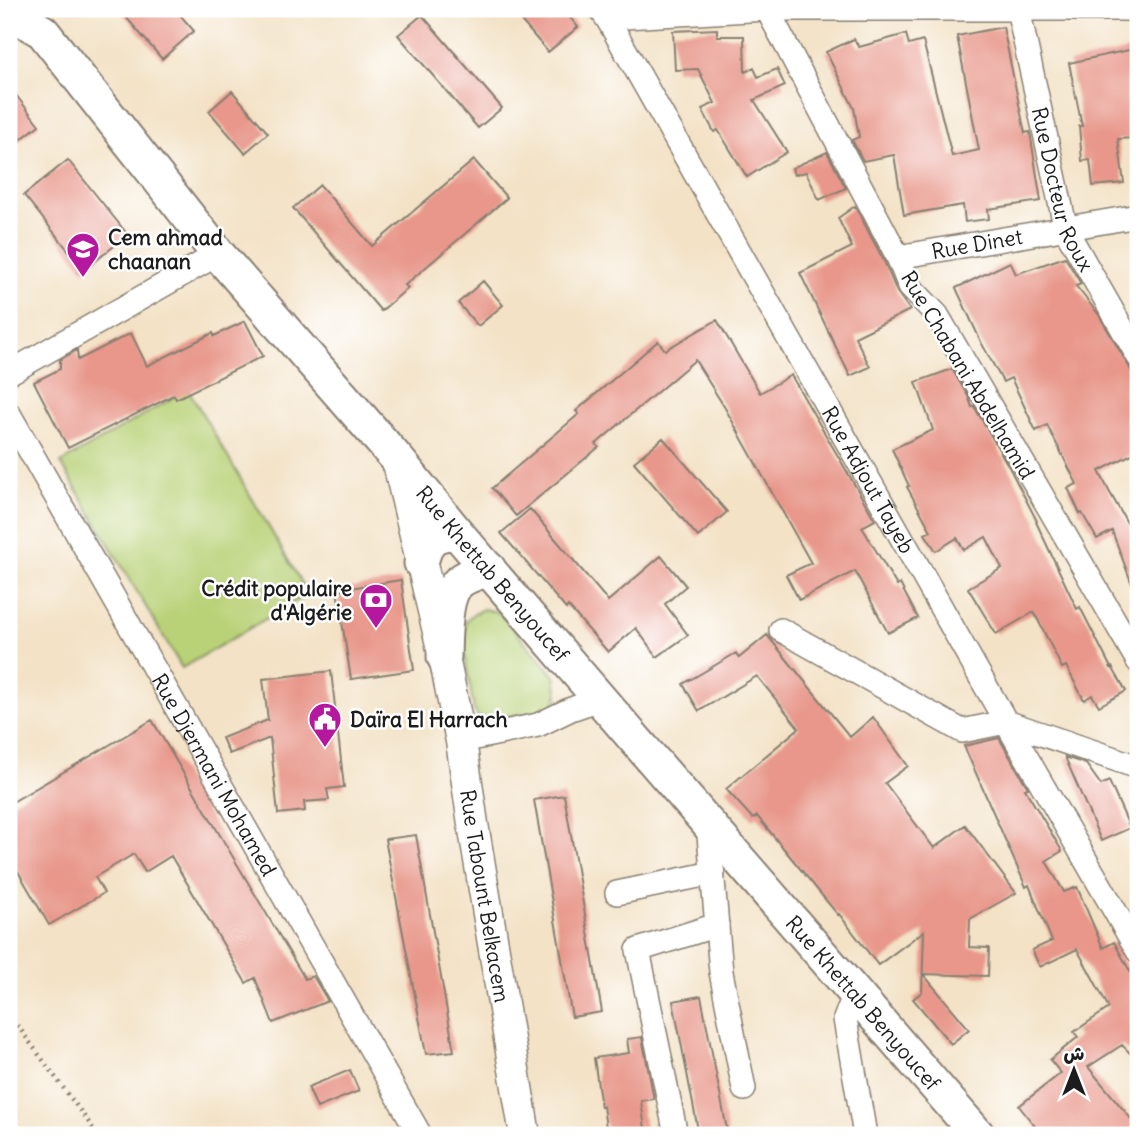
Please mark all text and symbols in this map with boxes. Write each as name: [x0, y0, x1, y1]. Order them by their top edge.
street label: Rue Docteur Roux: [1026, 104, 1100, 276]
street label: Rue Dinet: [929, 222, 1024, 265]
place label: Cem ahmad chaanan: [108, 224, 223, 275]
school or university icon: Cem ahmad chaanan: [64, 230, 102, 279]
street label: Rue Chabani Abdelhamid: [895, 266, 1041, 484]
street label: Rue Adjout Tayeb: [816, 401, 921, 558]
street label: Rue Khettab Benyoucef: [410, 480, 576, 668]
place label: Crédit populaire d'Algérie: [201, 575, 352, 626]
bank icon: Crédit populaire d'Algérie: [357, 581, 395, 630]
street label: Rue Djermani Mohamed: [146, 669, 283, 880]
public building icon: Daïra El Harrach: [306, 700, 344, 749]
place label: Daïra El Harrach: [350, 706, 508, 733]
street label: Rue Tabount Belkacem: [455, 788, 516, 1004]
street label: Rue Khettab Benyoucef: [780, 910, 947, 1096]
north arrow: [1038, 1036, 1108, 1106]
text: ش: [1064, 1041, 1085, 1065]

